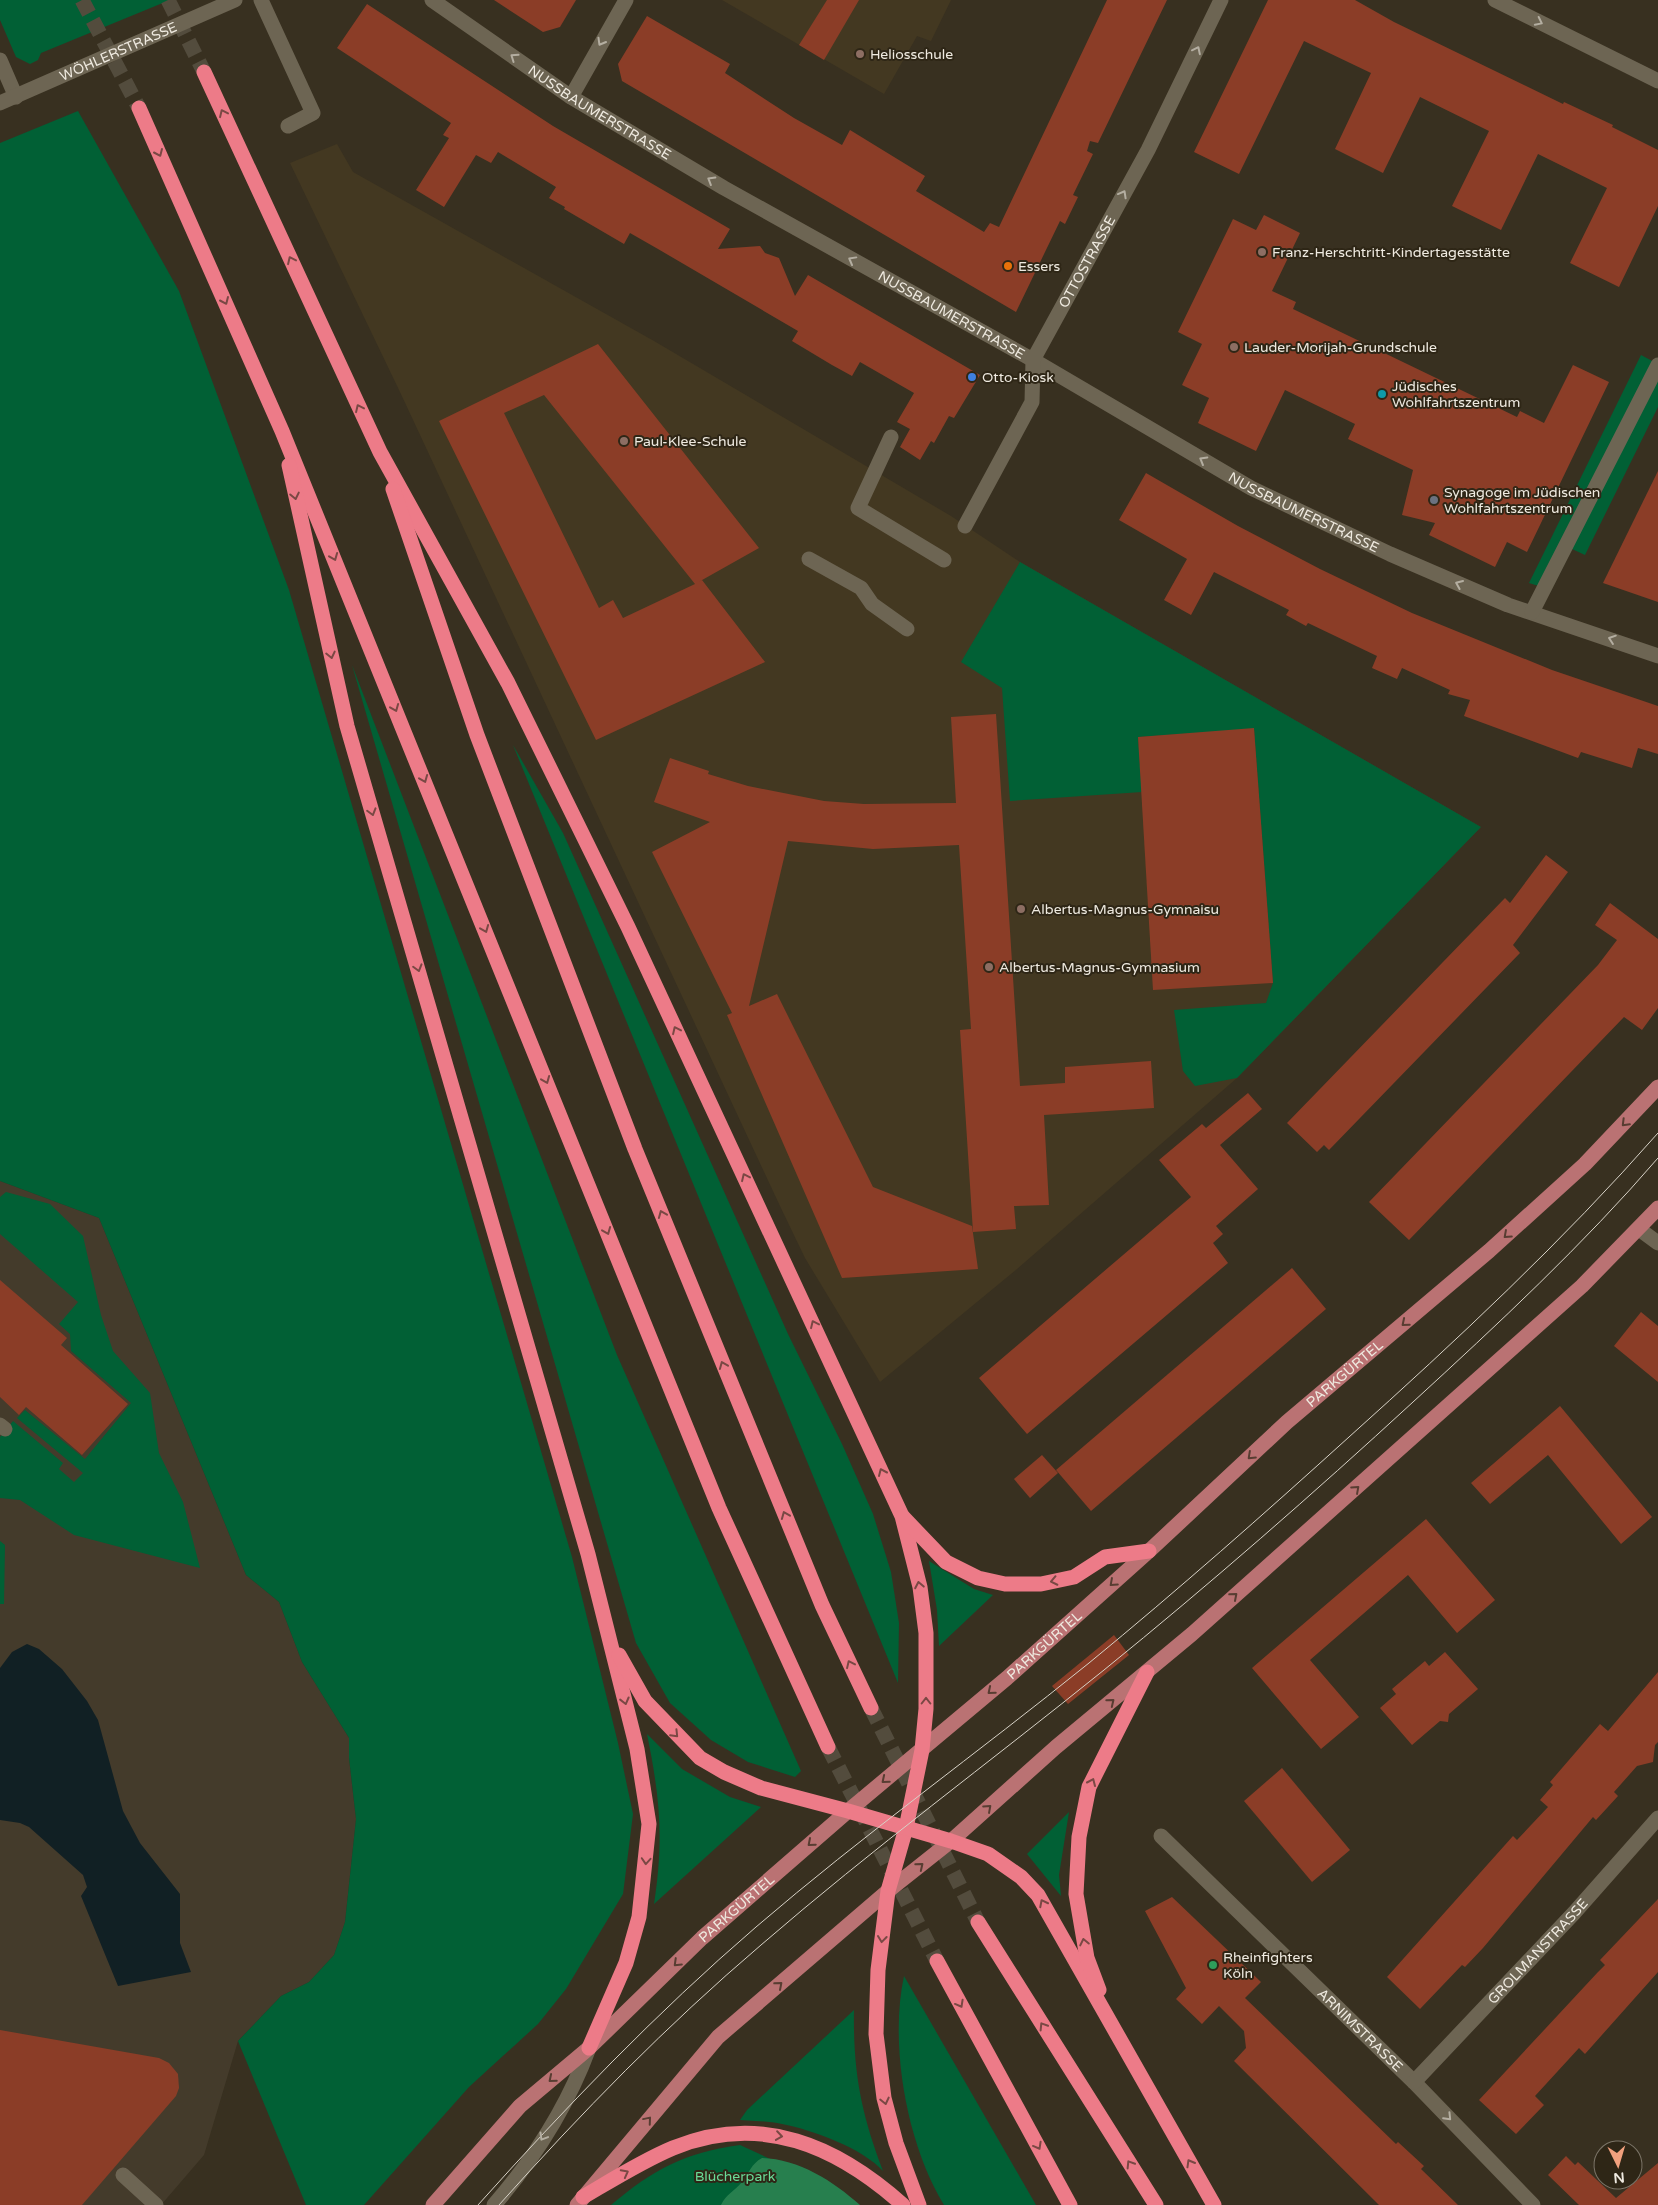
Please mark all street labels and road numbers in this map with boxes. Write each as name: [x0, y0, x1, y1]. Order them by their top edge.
street label: WÖHLERSTRASSE: [57, 18, 179, 84]
street label: NUSSBAUMERSTRASSE: [525, 61, 674, 163]
street label: OTTOSTRASSE: [1055, 213, 1119, 311]
street label: NUSSBAUMERSTRASSE: [875, 267, 1028, 362]
street label: NUSSBAUMERSTRASSE: [1225, 468, 1382, 556]
street label: PARKGÜRTEL: [1303, 1336, 1386, 1411]
street label: PARKGÜRTEL: [1003, 1607, 1085, 1683]
street label: PARKGÜRTEL: [695, 1871, 778, 1946]
street label: GROLMANSTRASSE: [1484, 1895, 1591, 2007]
street label: ARNIMSTRASSE: [1314, 1985, 1407, 2075]

